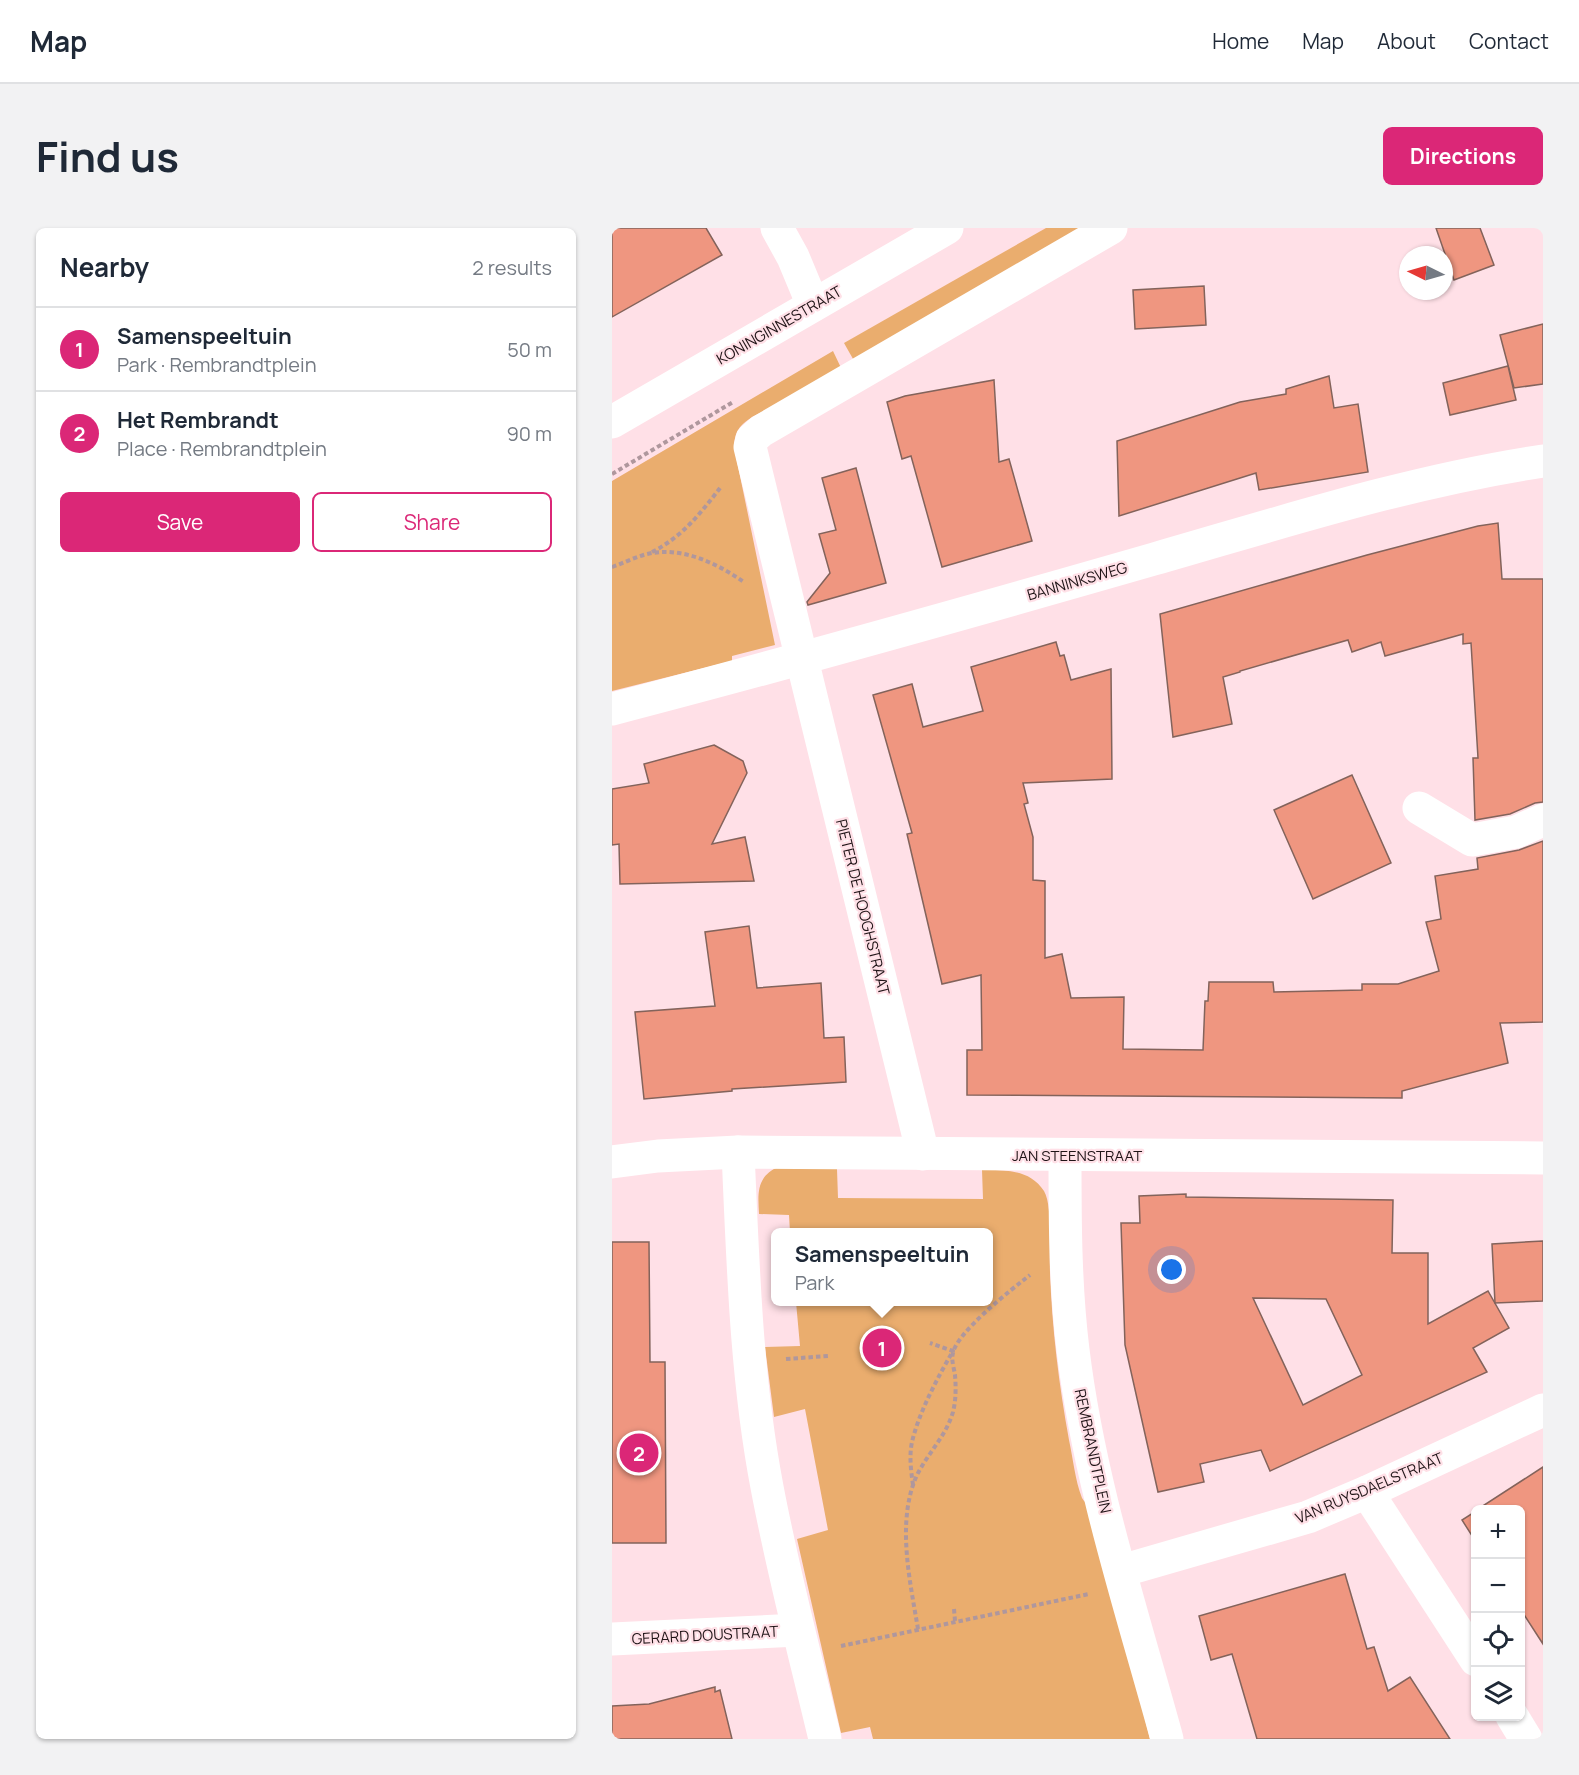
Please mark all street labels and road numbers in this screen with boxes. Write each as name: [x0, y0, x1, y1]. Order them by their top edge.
street label: KONINGINNESTRAAT: [713, 281, 845, 369]
street label: BANNINKSWEG: [1025, 557, 1130, 605]
street label: PIETER DE HOOGHSTRAAT: [831, 817, 895, 997]
street label: JAN STEENSTRAAT: [1012, 1145, 1142, 1166]
street label: REMBRANDTPLEIN: [1070, 1387, 1116, 1515]
street label: VAN RUYSDAELSTRAAT: [1292, 1447, 1446, 1529]
street label: GERARD DOUSTRAAT: [631, 1621, 779, 1649]

